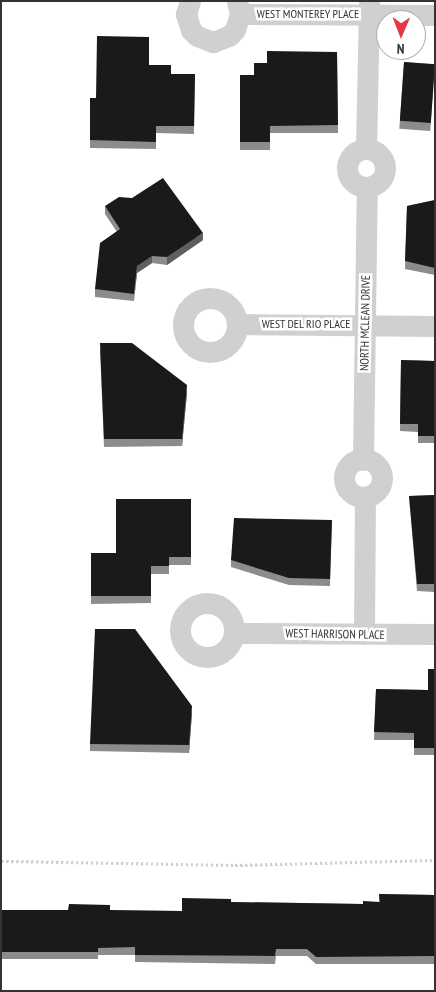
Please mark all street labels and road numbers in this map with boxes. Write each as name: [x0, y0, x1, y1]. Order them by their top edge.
street label: WEST MONTEREY PLACE: [257, 7, 359, 21]
street label: NORTH MCLEAN DRIVE: [357, 275, 373, 371]
street label: WEST DEL RIO PLACE: [261, 317, 351, 331]
street label: WEST HARRISON PLACE: [285, 626, 385, 642]

